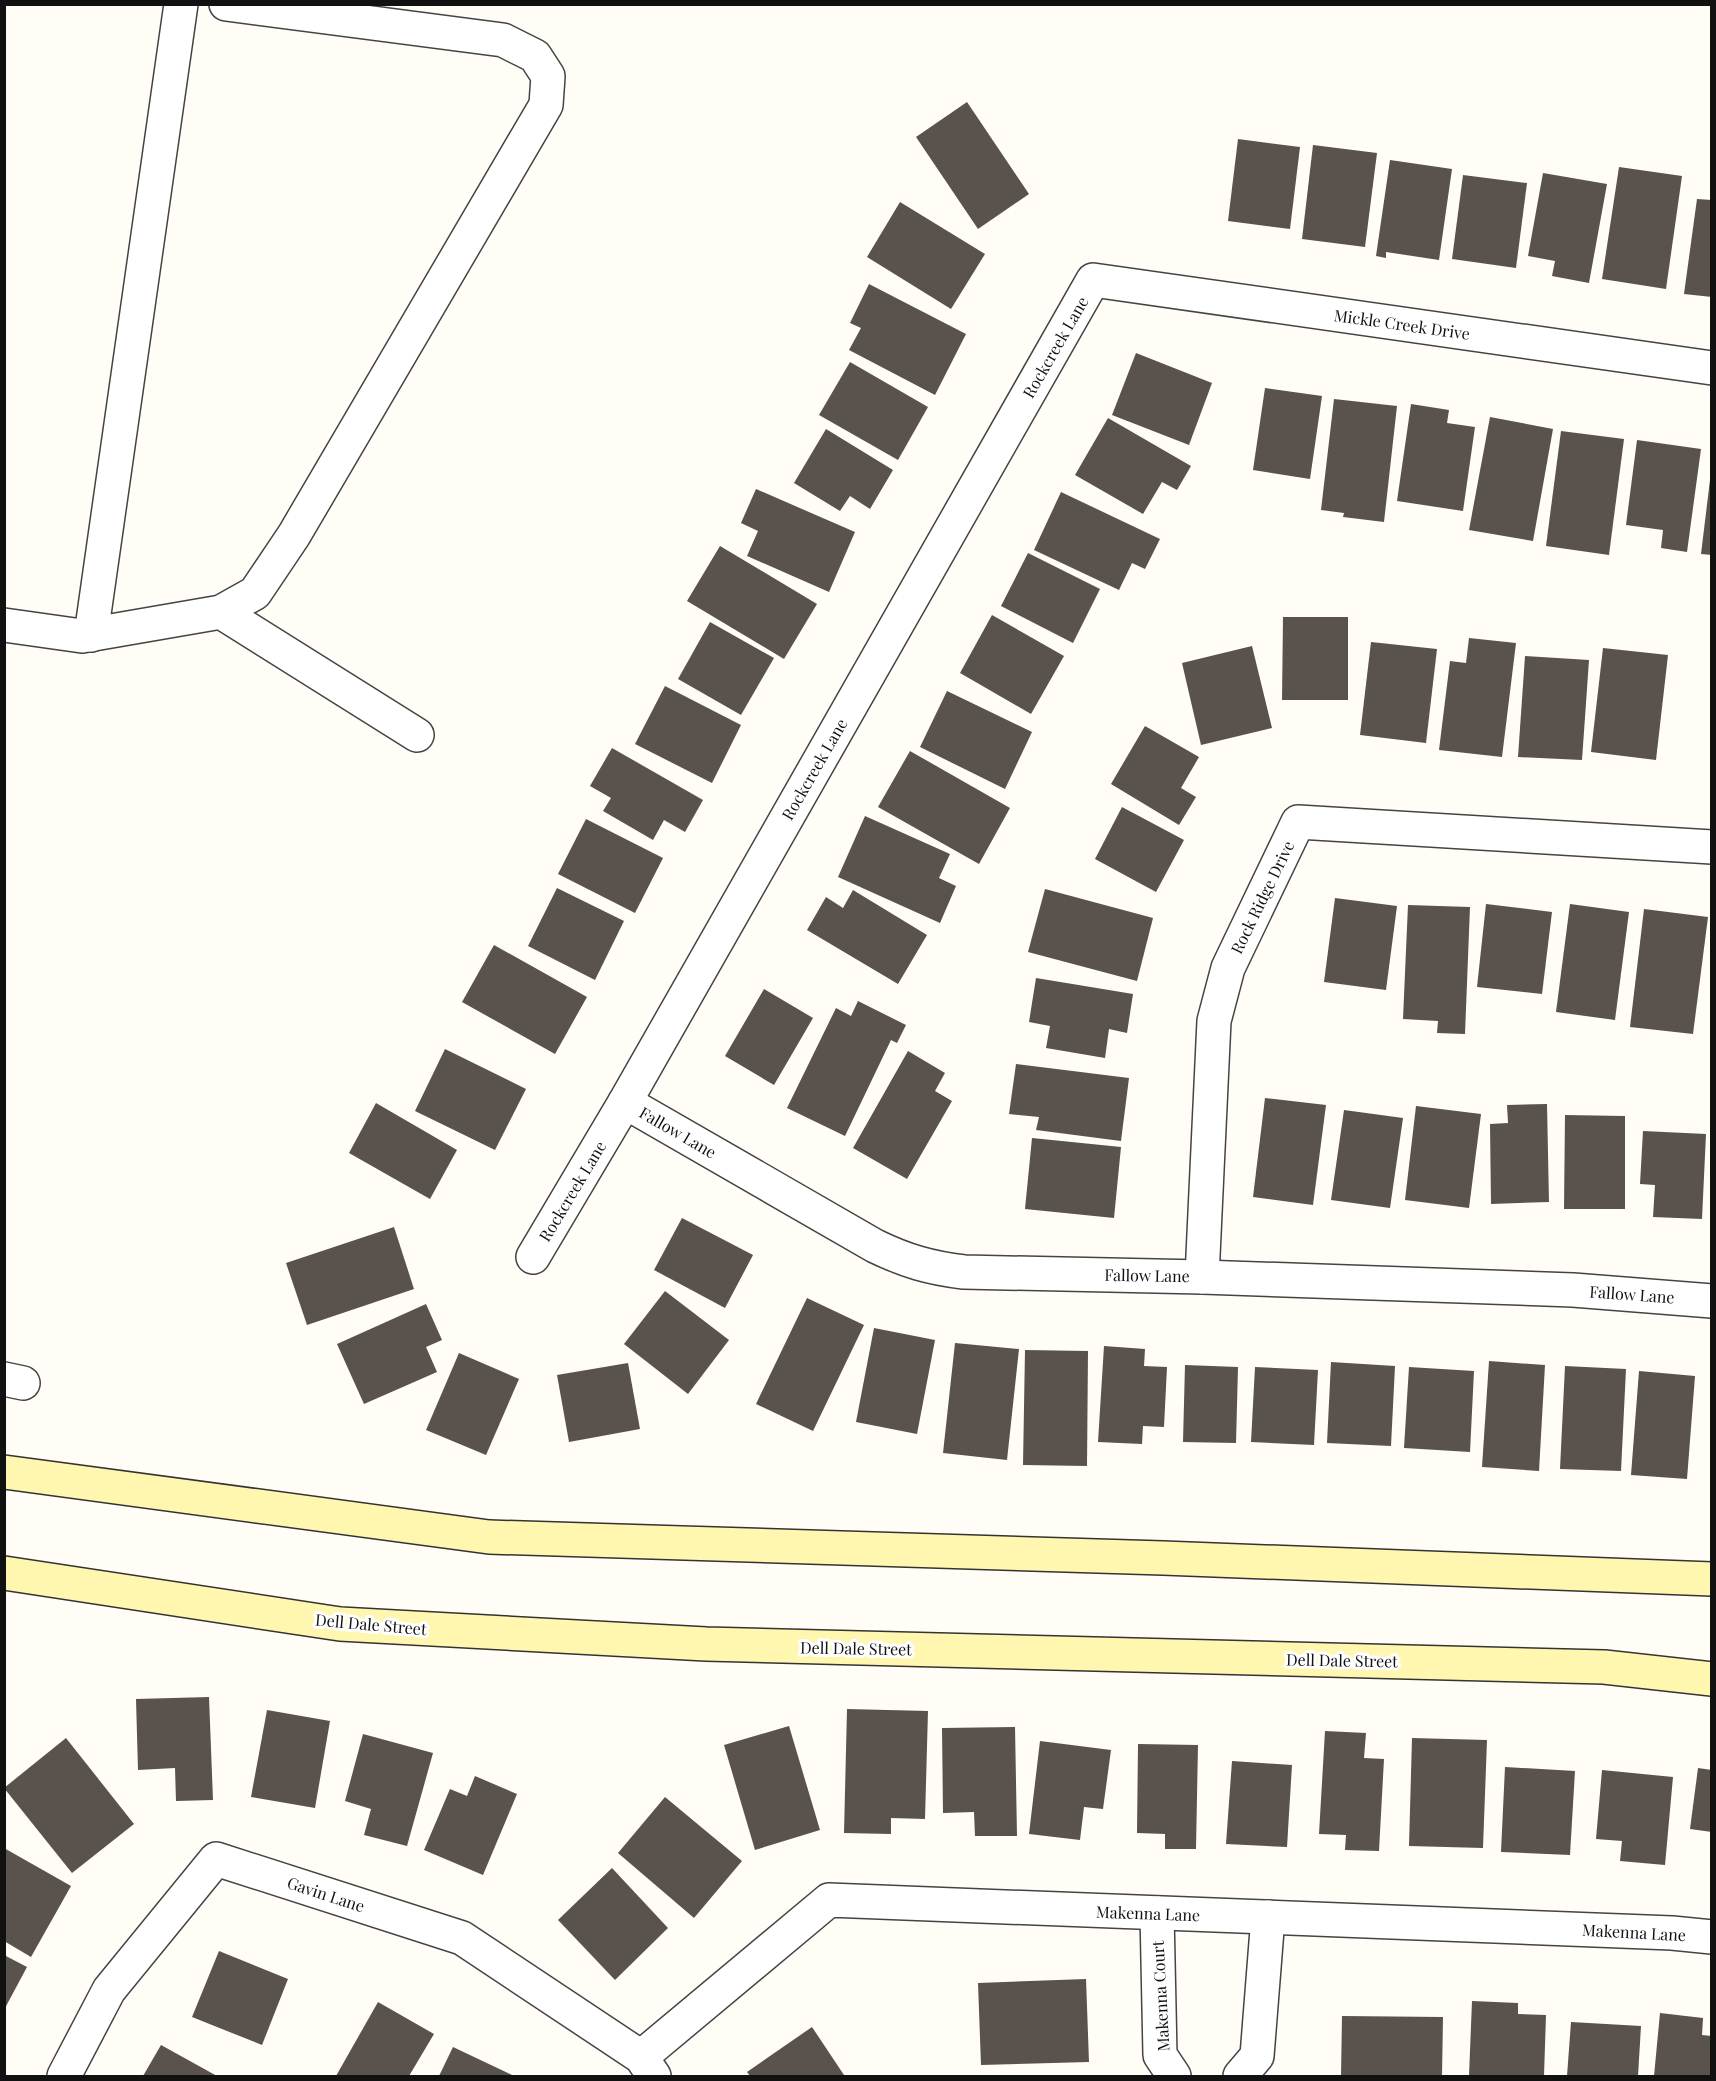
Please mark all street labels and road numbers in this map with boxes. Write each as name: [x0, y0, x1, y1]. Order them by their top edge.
street label: Rockcreek Lane: [1017, 293, 1093, 401]
street label: Mickle Creek Drive: [1333, 304, 1471, 344]
street label: Rockcreek Lane: [776, 715, 852, 823]
street label: Rock Ridge Drive: [1226, 837, 1298, 957]
street label: Fallow Lane: [636, 1102, 720, 1162]
street label: Rockcreek Lane: [534, 1137, 610, 1245]
street label: Fallow Lane: [1104, 1264, 1190, 1286]
street label: Fallow Lane: [1589, 1281, 1675, 1307]
street label: Dell Dale Street: [314, 1609, 428, 1639]
street label: Dell Dale Street: [800, 1637, 912, 1659]
street label: Dell Dale Street: [1286, 1649, 1398, 1671]
street label: Gavin Lane: [285, 1872, 367, 1916]
street label: Makenna Lane: [1096, 1901, 1200, 1925]
street label: Makenna Lane: [1581, 1919, 1687, 1945]
street label: Makenna Court: [1147, 1940, 1173, 2052]

